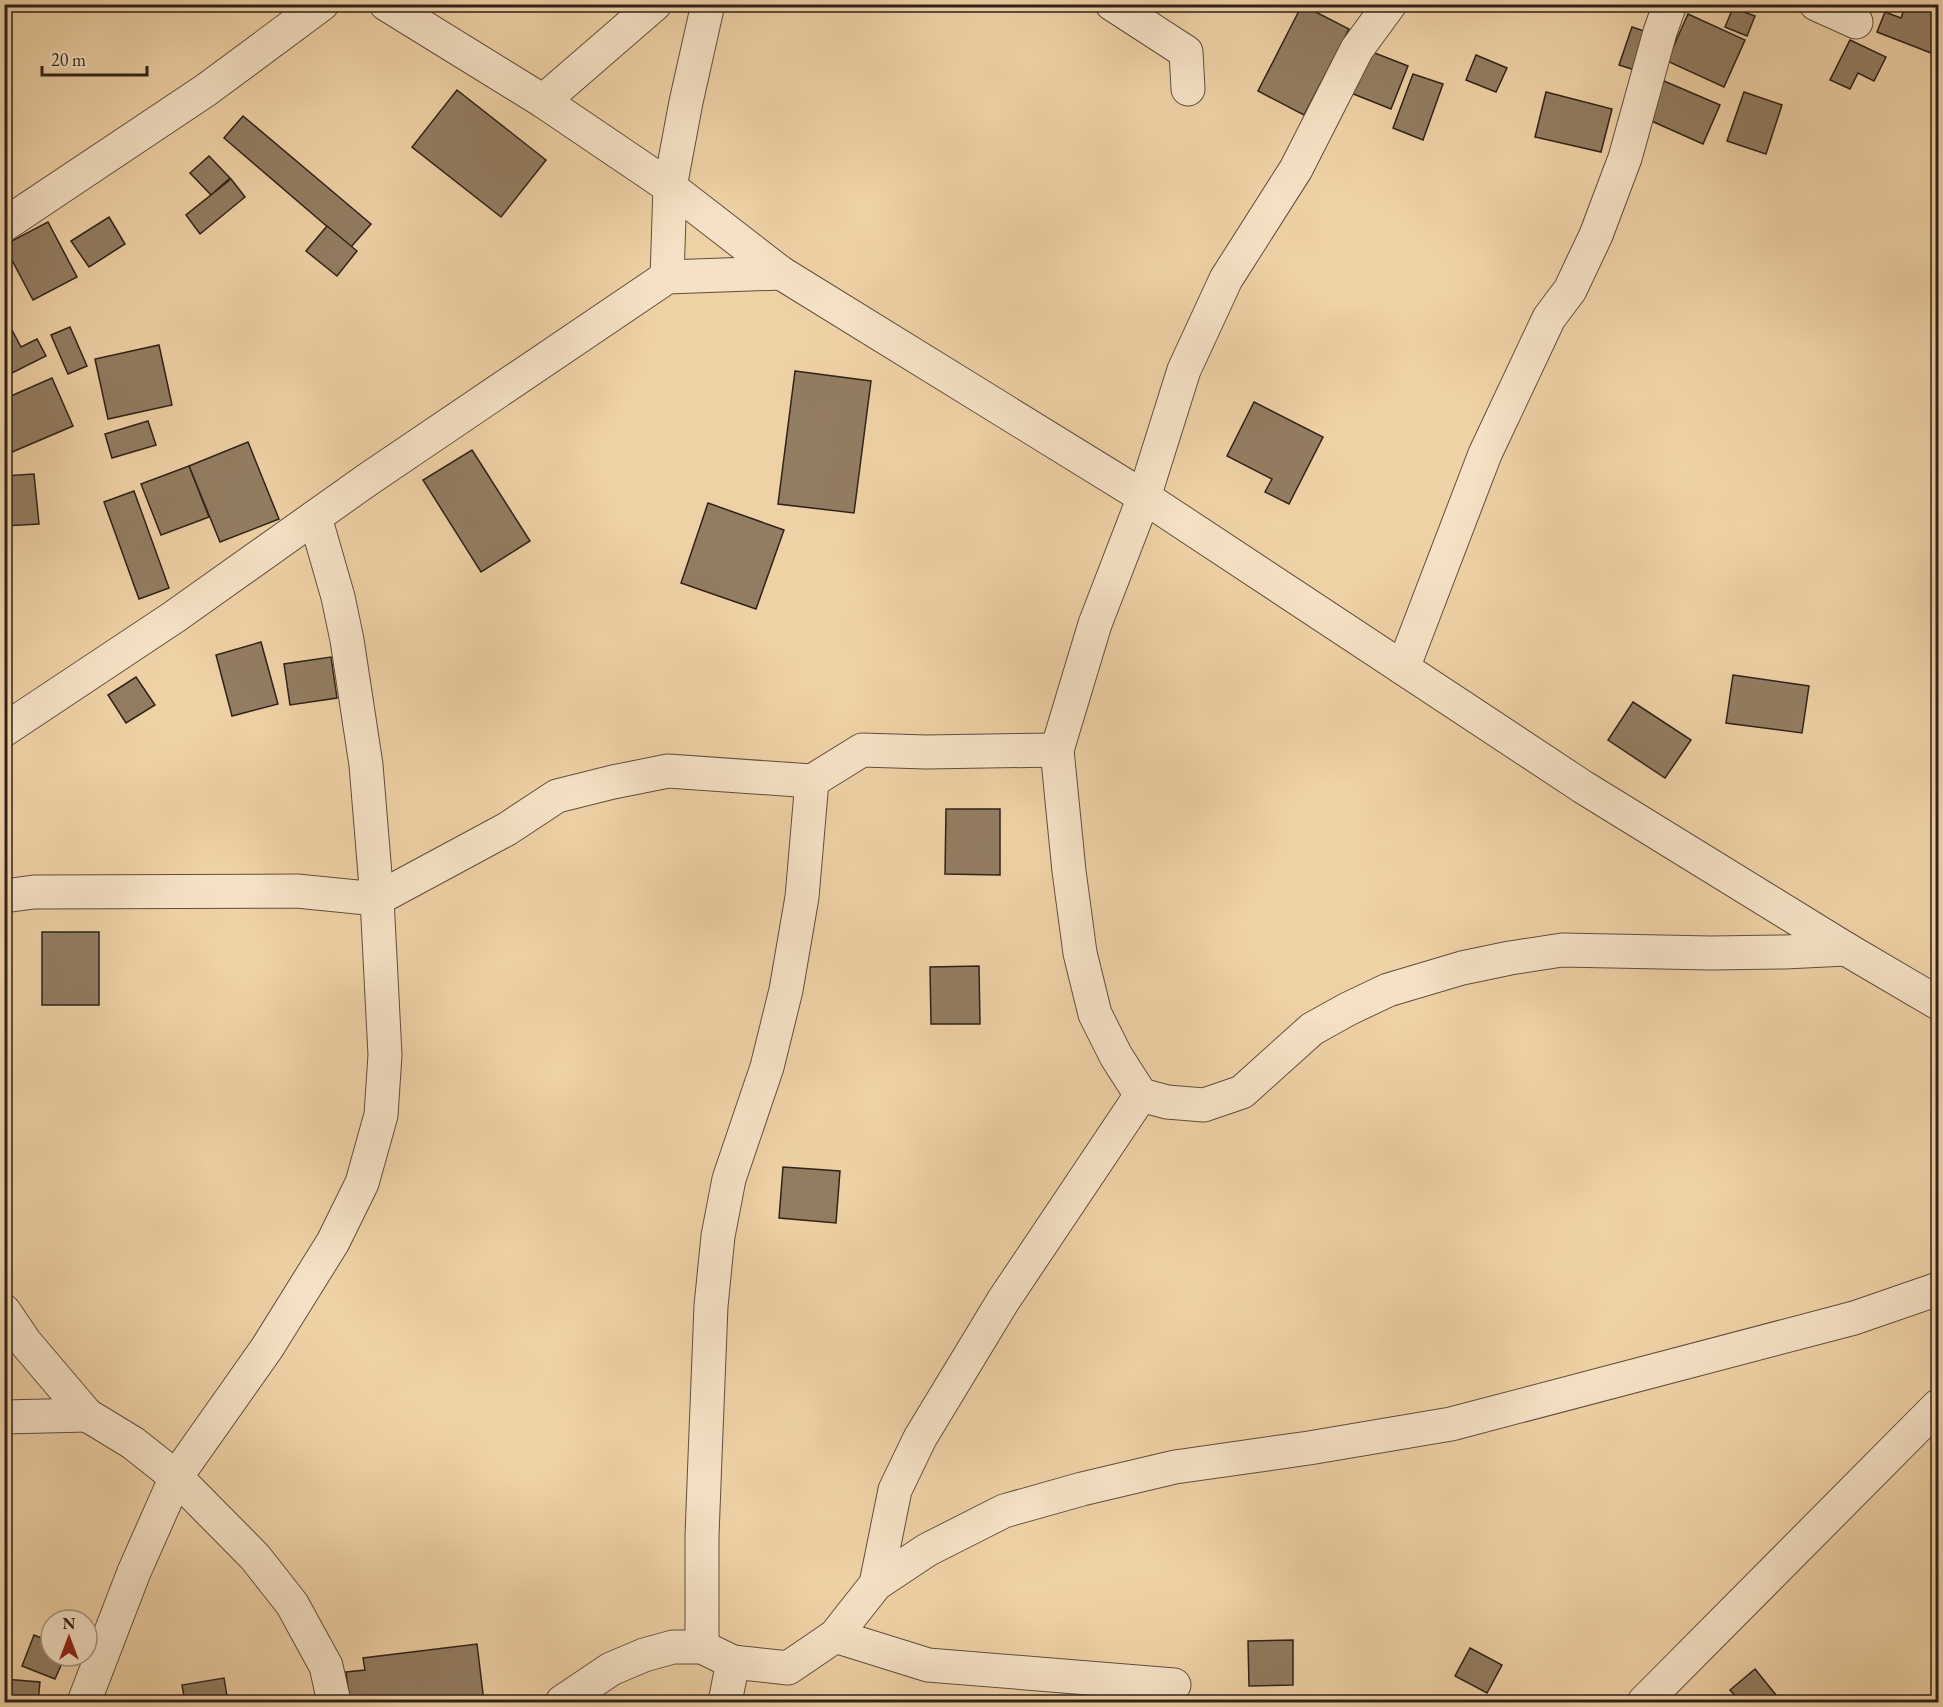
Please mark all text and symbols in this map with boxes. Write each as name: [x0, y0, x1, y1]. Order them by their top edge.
scale bar: [42, 39, 147, 77]
text: 20 m: [51, 48, 86, 71]
north arrow: [39, 1608, 99, 1668]
text: N: [63, 1613, 76, 1634]

